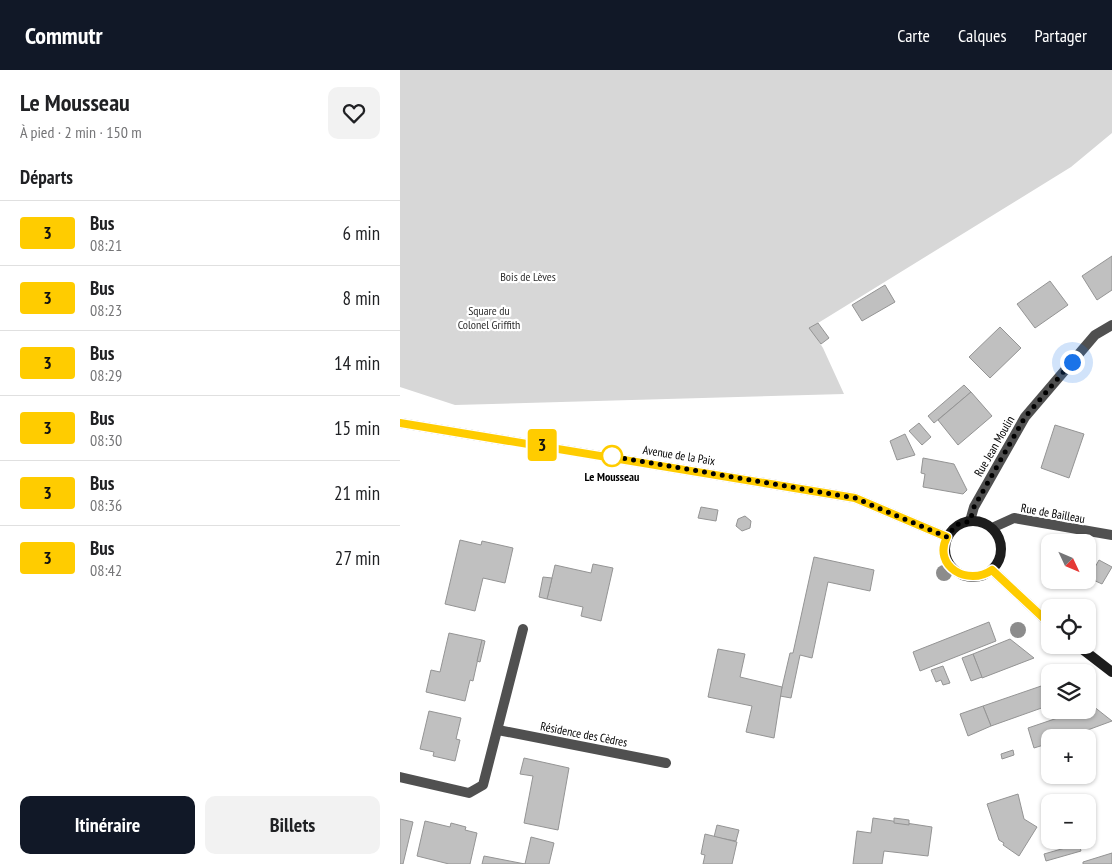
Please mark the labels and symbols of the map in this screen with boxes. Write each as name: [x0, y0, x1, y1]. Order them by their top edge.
park label: Bois de Lèves: [500, 269, 556, 284]
park label: Square du Colonel Griffith: [458, 303, 520, 332]
your location: [1060, 350, 1085, 375]
street label: Rue Jean Moulin: [971, 413, 1017, 479]
line badge: 3: [526, 429, 558, 461]
street label: Avenue de la Paix: [642, 442, 716, 468]
marker: Le Mousseau: [601, 445, 623, 467]
place label: Le Mousseau: [585, 469, 639, 484]
street label: Rue de Bailleau: [1020, 500, 1086, 526]
north arrow: [1041, 534, 1096, 589]
street label: Résidence des Cèdres: [539, 718, 629, 750]

